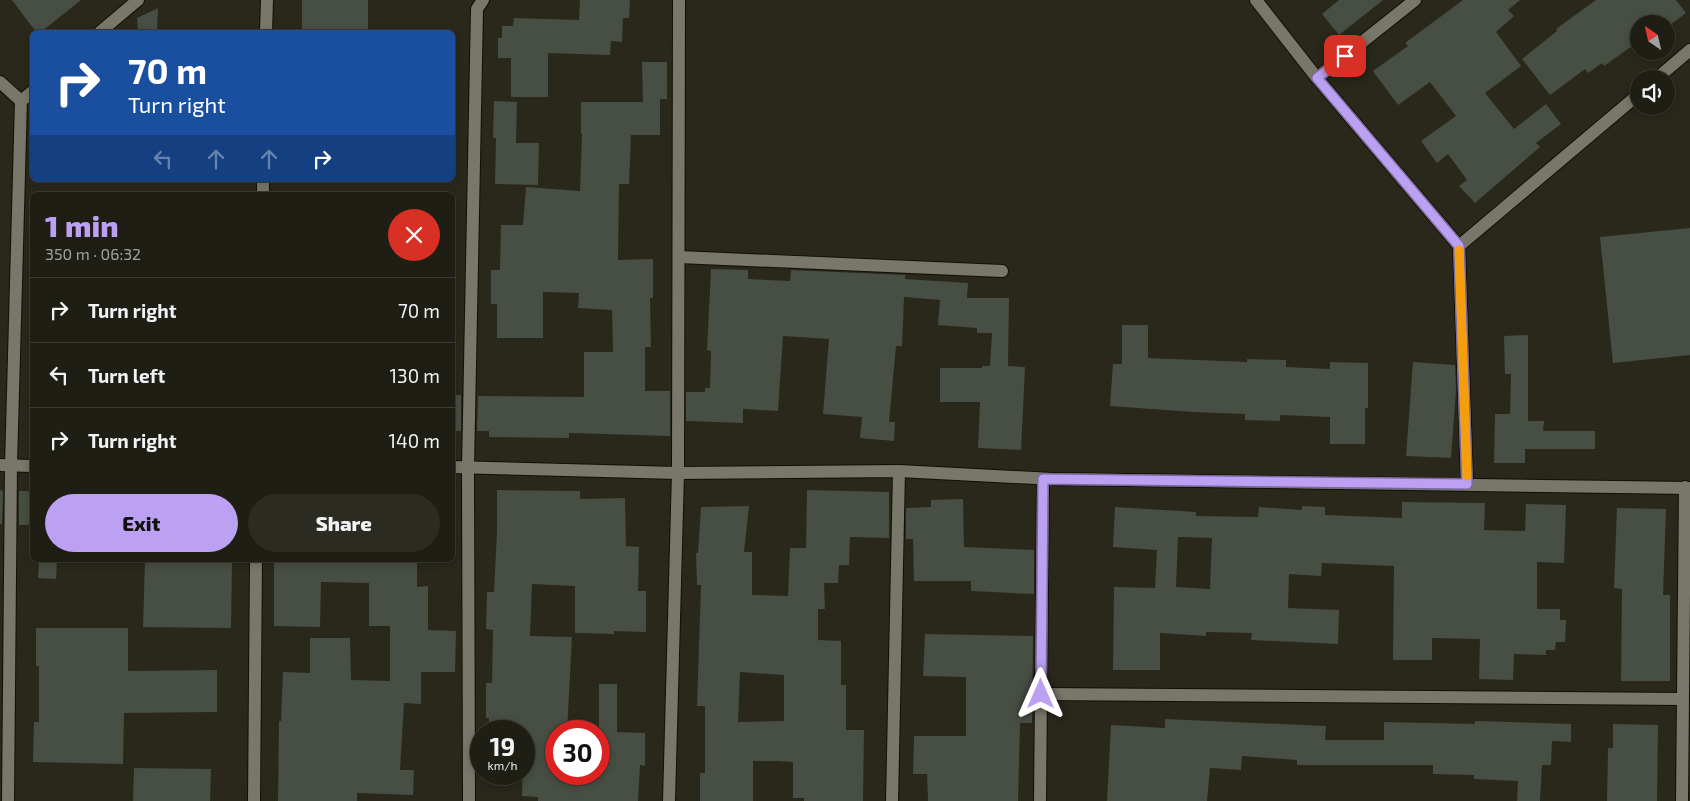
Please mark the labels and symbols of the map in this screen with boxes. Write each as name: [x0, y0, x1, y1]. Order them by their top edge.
north arrow: [1630, 15, 1675, 60]
pin: [1324, 35, 1366, 77]
position arrow: [1014, 667, 1066, 719]
speed limit sign: 30: [545, 720, 610, 785]

